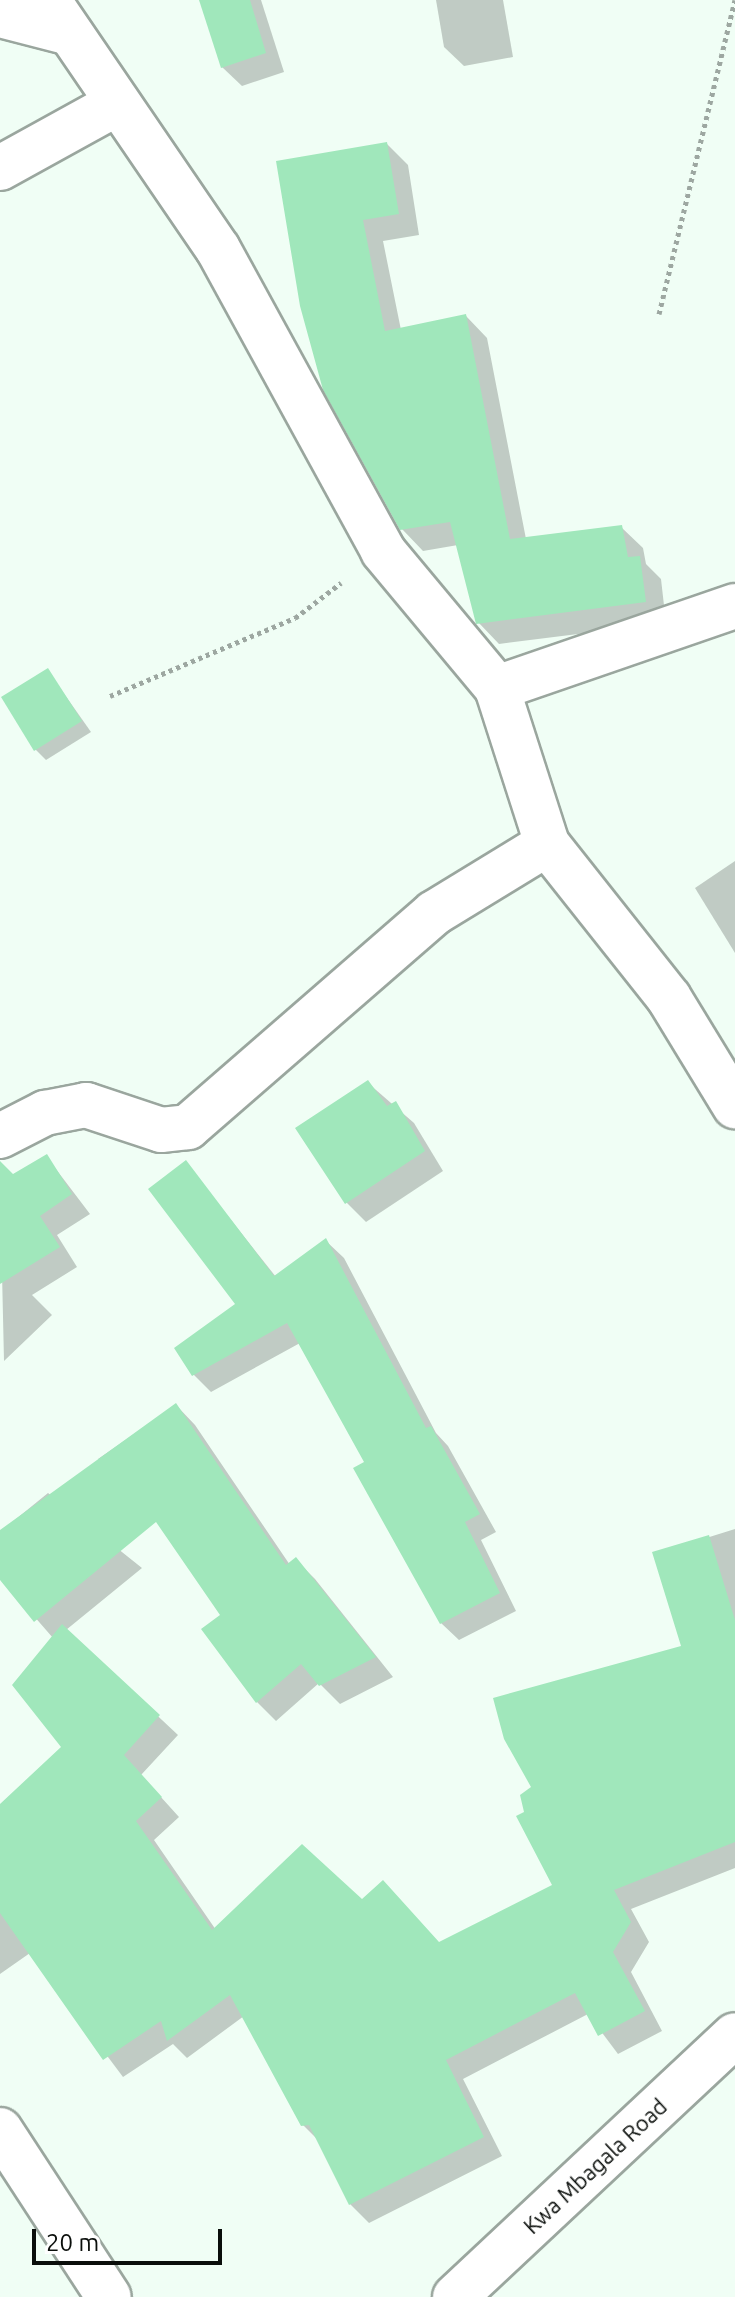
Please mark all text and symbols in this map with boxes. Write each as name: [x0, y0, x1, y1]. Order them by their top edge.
street label: Kwa Mbagala Road: [518, 2093, 672, 2239]
scale bar: [36, 2213, 226, 2263]
text: 20 m: [46, 2229, 99, 2256]

